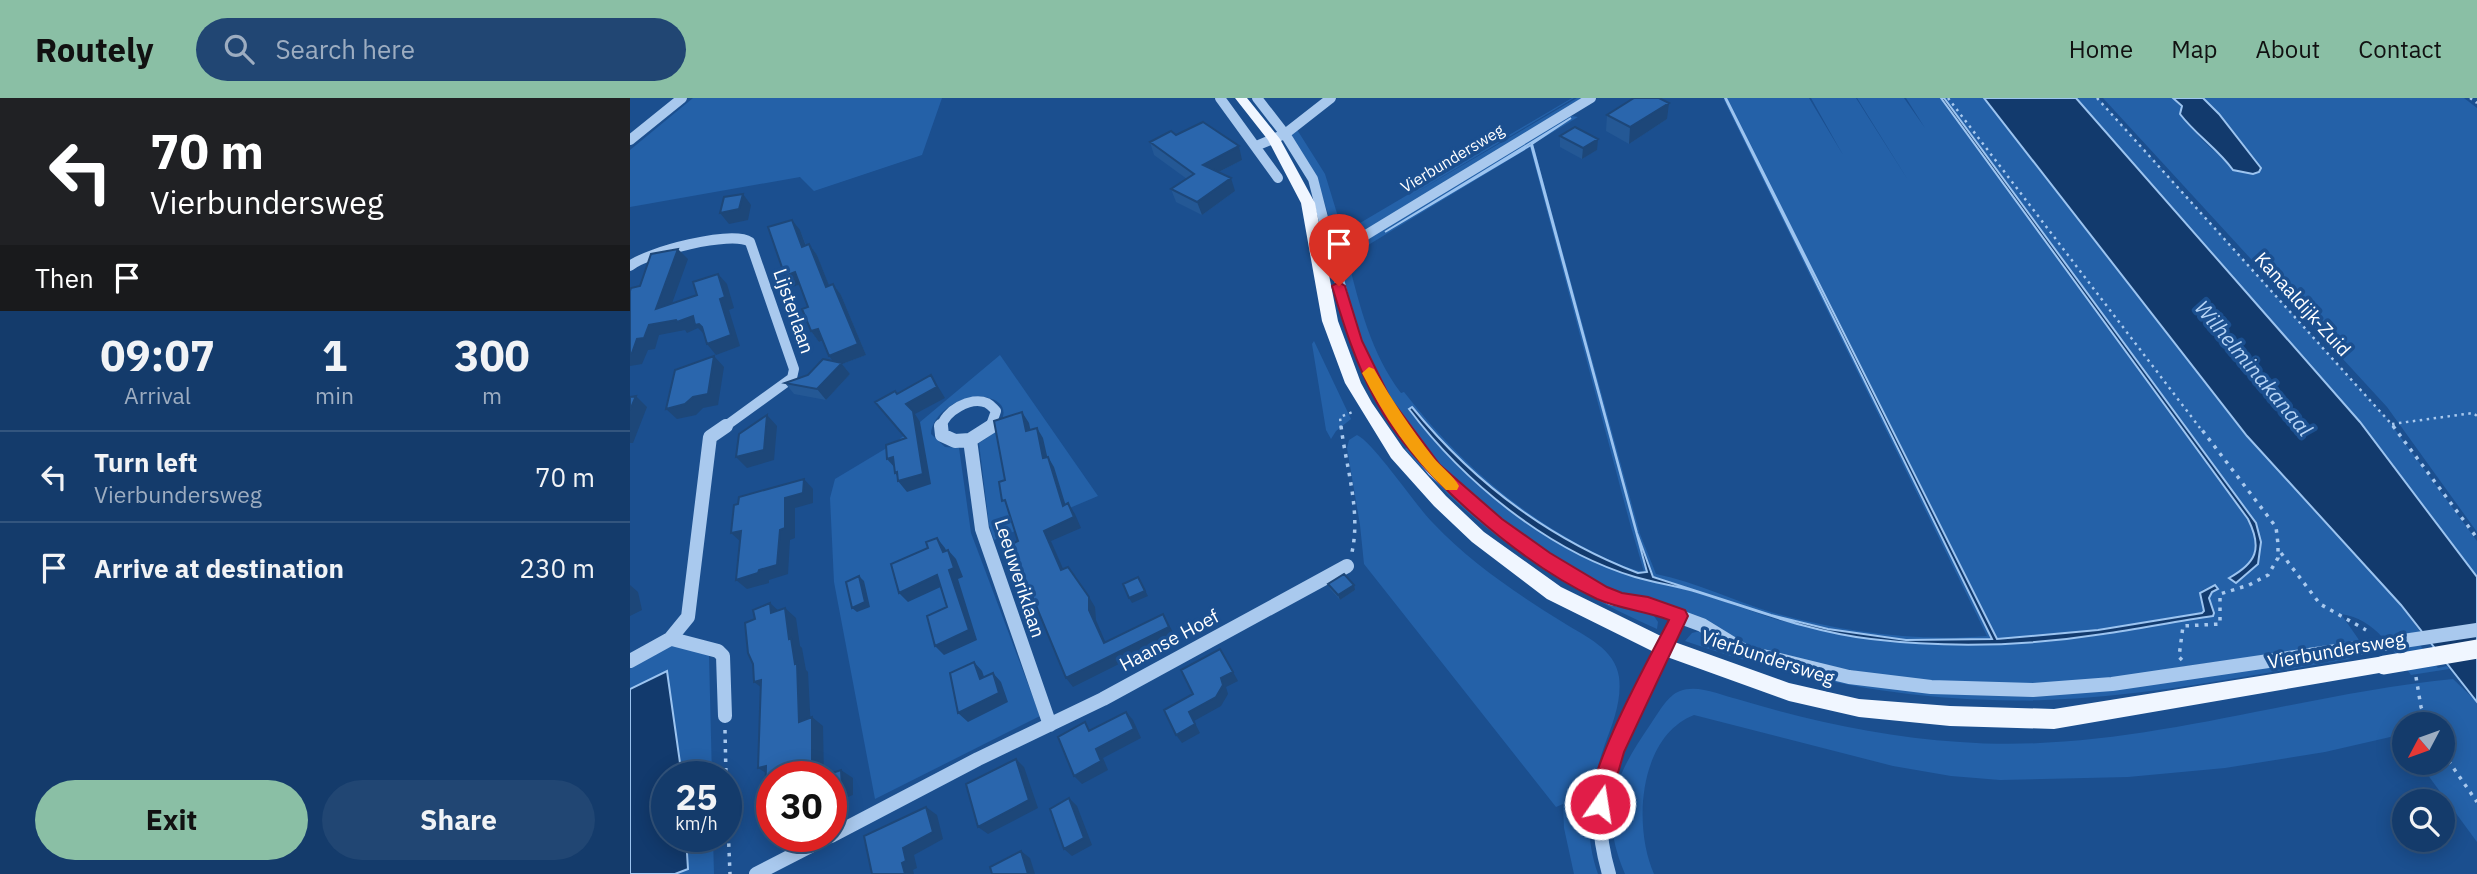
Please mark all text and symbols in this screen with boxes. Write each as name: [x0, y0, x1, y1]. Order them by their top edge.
search box: [196, 18, 686, 81]
text: Routely: [35, 28, 154, 71]
icon: search: [220, 30, 258, 68]
text: Search here: [276, 32, 415, 66]
text: Home: [2069, 33, 2133, 65]
text: Map: [2171, 33, 2217, 65]
text: About: [2255, 33, 2320, 65]
text: Contact: [2358, 33, 2442, 65]
text: 70 m: [150, 119, 264, 182]
street label: Vierbundersweg: [1397, 119, 1508, 197]
icon: left: [35, 126, 126, 217]
text: Vierbundersweg: [150, 181, 384, 223]
pin: [1309, 214, 1369, 286]
icon: arrive: [1320, 225, 1358, 263]
street label: Kanaaldijk-Zuid: [2250, 247, 2356, 361]
icon: arrive: [108, 259, 146, 297]
text: Then: [35, 261, 94, 295]
street label: Lijsterlaan: [768, 265, 820, 357]
water label: Wilhelminakanaal: [2189, 294, 2319, 442]
text: 09:07: [100, 328, 215, 383]
text: 1: [322, 328, 347, 383]
text: 300: [454, 328, 530, 383]
text: Arrival: [124, 380, 191, 410]
text: min: [315, 380, 354, 410]
text: m: [482, 380, 502, 410]
text: Turn left: [94, 445, 197, 479]
icon: left: [35, 458, 73, 496]
text: 70 m: [535, 460, 595, 494]
text: Vierbundersweg: [94, 479, 262, 509]
street label: Leeuweriklaan: [989, 515, 1051, 641]
icon: arrive: [35, 549, 73, 587]
text: Arrive at destination: [94, 551, 344, 585]
text: 230 m: [519, 551, 595, 585]
street label: Haanse Hoef: [1115, 604, 1223, 676]
street label: Vierbundersweg: [1698, 624, 1838, 690]
street label: Vierbundersweg: [2266, 626, 2406, 674]
north arrow: [2392, 712, 2455, 775]
map controls: [2392, 712, 2455, 852]
speed limit sign: 30: [756, 761, 847, 852]
position arrow: [1563, 767, 1637, 841]
text: 25: [675, 774, 718, 820]
button: Exit: [35, 780, 308, 860]
button: Share: [322, 780, 595, 860]
button: search: [2392, 789, 2455, 852]
text: km/h: [675, 812, 718, 835]

